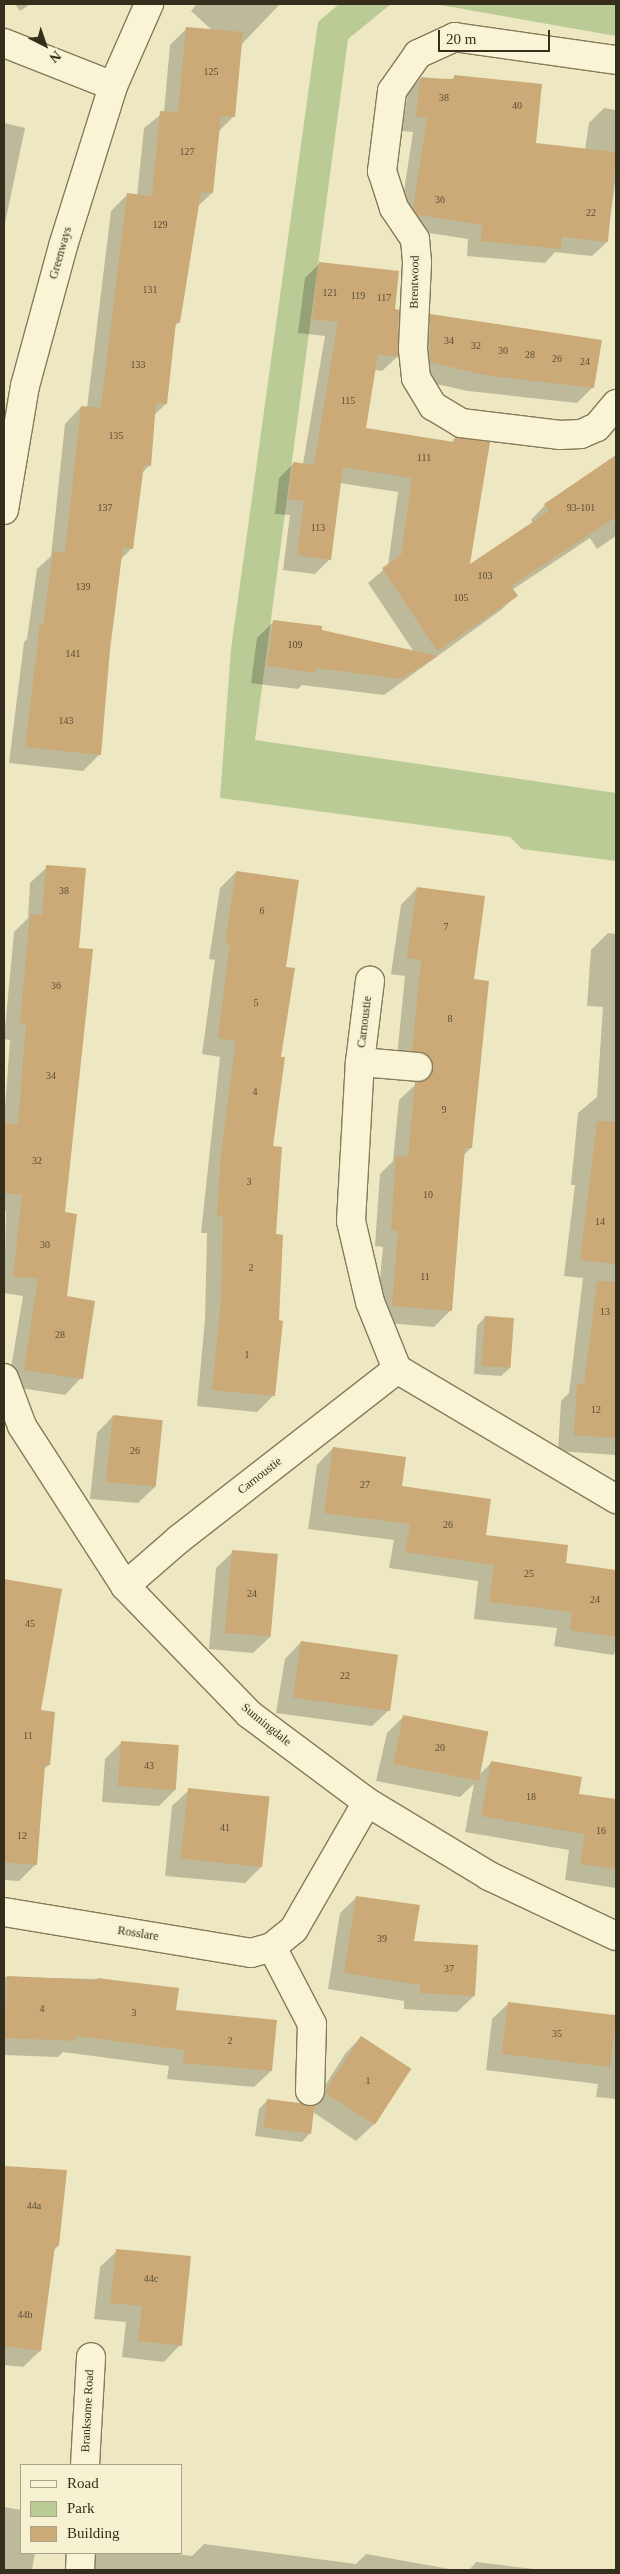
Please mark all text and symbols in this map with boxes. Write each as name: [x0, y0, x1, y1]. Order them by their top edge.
north arrow: [20, 20, 70, 70]
scale bar: [440, 20, 552, 52]
text: 20 m: [446, 31, 476, 47]
text: N: [46, 48, 64, 66]
house number: 125: [204, 66, 218, 78]
house number: 38: [439, 92, 449, 104]
house number: 40: [512, 100, 522, 112]
house number: 127: [180, 146, 194, 158]
house number: 36: [435, 194, 445, 206]
house number: 22: [586, 207, 596, 219]
house number: 129: [152, 219, 168, 231]
street label: Greenways: [47, 225, 75, 281]
street label: Brentwood: [407, 255, 423, 309]
house number: 131: [142, 284, 158, 296]
house number: 121: [322, 287, 338, 299]
house number: 119: [351, 290, 365, 302]
house number: 117: [377, 292, 391, 304]
house number: 34: [444, 335, 454, 347]
house number: 32: [471, 340, 481, 352]
house number: 30: [498, 345, 508, 357]
house number: 28: [525, 349, 535, 361]
house number: 26: [552, 353, 562, 365]
house number: 24: [580, 356, 590, 368]
house number: 133: [130, 359, 146, 371]
house number: 115: [341, 395, 355, 407]
house number: 135: [108, 430, 124, 442]
house number: 111: [417, 452, 431, 464]
house number: 137: [98, 502, 112, 514]
house number: 93-101: [567, 502, 595, 514]
house number: 113: [311, 522, 325, 534]
house number: 103: [478, 570, 492, 582]
house number: 139: [76, 581, 90, 593]
house number: 105: [454, 592, 468, 604]
house number: 109: [288, 639, 302, 651]
house number: 141: [66, 648, 80, 660]
house number: 143: [58, 715, 74, 727]
house number: 38: [59, 885, 69, 897]
house number: 6: [260, 905, 264, 917]
house number: 7: [444, 921, 448, 933]
house number: 36: [51, 980, 61, 992]
street label: Carnoustie: [355, 995, 375, 1049]
house number: 5: [254, 997, 258, 1009]
house number: 8: [448, 1013, 452, 1025]
house number: 34: [46, 1070, 56, 1082]
house number: 4: [252, 1086, 258, 1098]
house number: 9: [442, 1104, 446, 1116]
house number: 32: [32, 1155, 42, 1167]
house number: 3: [246, 1176, 252, 1188]
house number: 10: [423, 1189, 433, 1201]
house number: 14: [595, 1216, 605, 1228]
house number: 30: [40, 1239, 50, 1251]
house number: 2: [248, 1262, 254, 1274]
house number: 11: [420, 1271, 430, 1283]
house number: 13: [600, 1306, 610, 1318]
house number: 28: [55, 1329, 65, 1341]
house number: 1: [244, 1349, 250, 1361]
house number: 12: [591, 1404, 601, 1416]
house number: 26: [130, 1445, 140, 1457]
street label: Carnoustie: [235, 1454, 285, 1498]
house number: 27: [360, 1479, 370, 1491]
house number: 26: [443, 1519, 453, 1531]
house number: 25: [524, 1568, 534, 1580]
house number: 24: [247, 1588, 257, 1600]
house number: 24: [590, 1594, 600, 1606]
house number: 45: [25, 1618, 35, 1630]
house number: 22: [340, 1670, 350, 1682]
street label: Sunningdale: [238, 1701, 294, 1749]
house number: 11: [23, 1730, 33, 1742]
house number: 20: [435, 1742, 445, 1754]
house number: 43: [144, 1760, 154, 1772]
house number: 18: [526, 1791, 536, 1803]
house number: 41: [220, 1822, 230, 1834]
house number: 16: [596, 1825, 606, 1837]
house number: 12: [17, 1830, 27, 1842]
street label: Rosslare: [116, 1924, 160, 1944]
house number: 39: [377, 1933, 387, 1945]
house number: 37: [444, 1963, 454, 1975]
house number: 4: [40, 2003, 44, 2015]
house number: 3: [132, 2007, 136, 2019]
house number: 35: [552, 2028, 562, 2040]
house number: 2: [228, 2035, 232, 2047]
house number: 1: [366, 2075, 370, 2087]
house number: 44a: [27, 2200, 41, 2212]
house number: 44c: [144, 2273, 158, 2285]
house number: 44b: [18, 2309, 32, 2321]
street label: Branksome Road: [79, 2369, 97, 2453]
legend: [20, 2464, 182, 2554]
text: Road: [67, 2475, 99, 2491]
text: Park: [67, 2500, 95, 2516]
text: Building: [67, 2525, 120, 2541]

